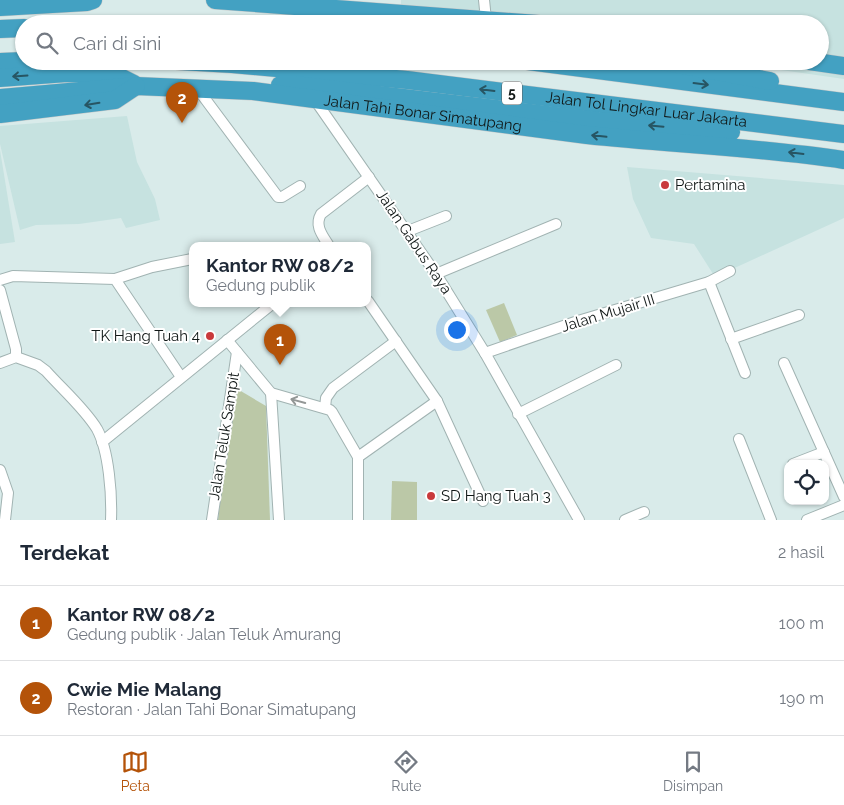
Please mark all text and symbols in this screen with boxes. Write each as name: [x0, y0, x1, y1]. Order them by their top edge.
search box: [15, 15, 829, 70]
icon: search: [33, 29, 61, 57]
text: Cari di sini: [73, 32, 161, 54]
one-way arrow: [12, 72, 28, 81]
one-way arrow: [693, 79, 709, 89]
pin: 2: [166, 82, 198, 123]
road number: 5: [502, 82, 522, 105]
one-way arrow: [479, 85, 495, 95]
street label: Jalan Tol Lingkar Luar Jakarta: [545, 88, 748, 131]
street label: Jalan Tahi Bonar Simatupang: [323, 91, 523, 135]
one-way arrow: [84, 99, 100, 109]
one-way arrow: [648, 121, 664, 131]
one-way arrow: [591, 131, 607, 141]
one-way arrow: [788, 148, 804, 158]
place label: Pertamina: [675, 176, 745, 194]
marker: Pertamina: [659, 179, 671, 191]
street label: Jalan Gabus Raya: [372, 186, 456, 298]
popup: [189, 242, 371, 307]
text: Kantor RW 08/2: [206, 254, 354, 276]
text: Gedung publik: [206, 276, 315, 295]
street label: Jalan Mujair III: [559, 290, 657, 336]
your location: [444, 317, 470, 343]
pin: 1: [264, 324, 296, 365]
place label: TK Hang Tuah 4: [91, 327, 200, 345]
marker: TK Hang Tuah 4: [204, 330, 216, 342]
street label: Jalan Teluk Sampit: [205, 371, 243, 501]
one-way arrow: [290, 396, 306, 405]
map controls: [784, 460, 829, 505]
button: locate: [784, 460, 829, 505]
place label: SD Hang Tuah 3: [441, 487, 551, 505]
marker: SD Hang Tuah 3: [425, 490, 437, 502]
text: Terdekat: [20, 540, 109, 565]
text: 2 hasil: [778, 543, 824, 562]
text: Kantor RW 08/2: [67, 603, 215, 625]
text: 1: [32, 614, 40, 633]
text: 100 m: [779, 614, 824, 633]
text: Gedung publik · Jalan Teluk Amurang: [67, 625, 341, 644]
text: Cwie Mie Malang: [67, 678, 222, 700]
text: 2: [31, 689, 41, 708]
text: 190 m: [779, 689, 824, 708]
text: Restoran · Jalan Tahi Bonar Simatupang: [67, 700, 356, 719]
tab: Peta: [121, 748, 150, 794]
tab: Rute: [391, 748, 422, 794]
tab: Disimpan: [663, 748, 723, 794]

